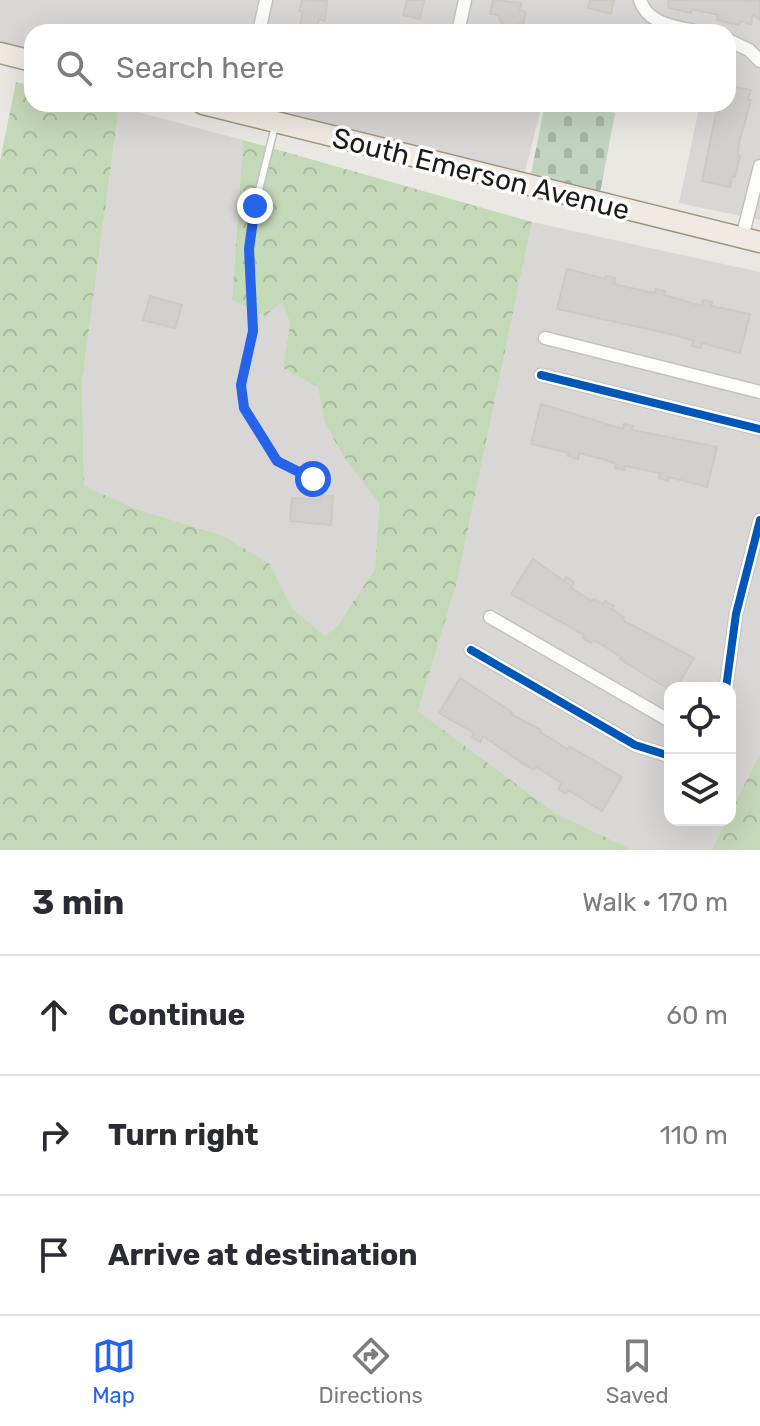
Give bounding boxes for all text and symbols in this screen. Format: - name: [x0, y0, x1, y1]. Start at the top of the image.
- search box: [24, 24, 736, 112]
- icon: search: [52, 46, 96, 90]
- text: Search here: [116, 50, 284, 86]
- street label: South Emerson Avenue: [329, 121, 633, 227]
- route end: [237, 188, 273, 224]
- route start: [295, 461, 331, 497]
- map controls: [664, 682, 736, 826]
- button: locate: [664, 682, 736, 754]
- button: layers: [664, 754, 736, 826]
- text: 3 min: [32, 882, 124, 923]
- text: Walk · 170 m: [582, 887, 728, 918]
- icon: ahead: [32, 993, 76, 1037]
- text: Continue: [108, 997, 245, 1033]
- text: 60 m: [666, 1000, 728, 1031]
- icon: right: [32, 1113, 76, 1157]
- text: Turn right: [108, 1117, 259, 1153]
- text: 110 m: [660, 1120, 728, 1151]
- icon: arrive: [32, 1233, 76, 1277]
- text: Arrive at destination: [108, 1237, 418, 1273]
- tab: Map: [92, 1334, 136, 1409]
- tab: Directions: [319, 1334, 423, 1409]
- tab: Saved: [606, 1334, 669, 1409]

